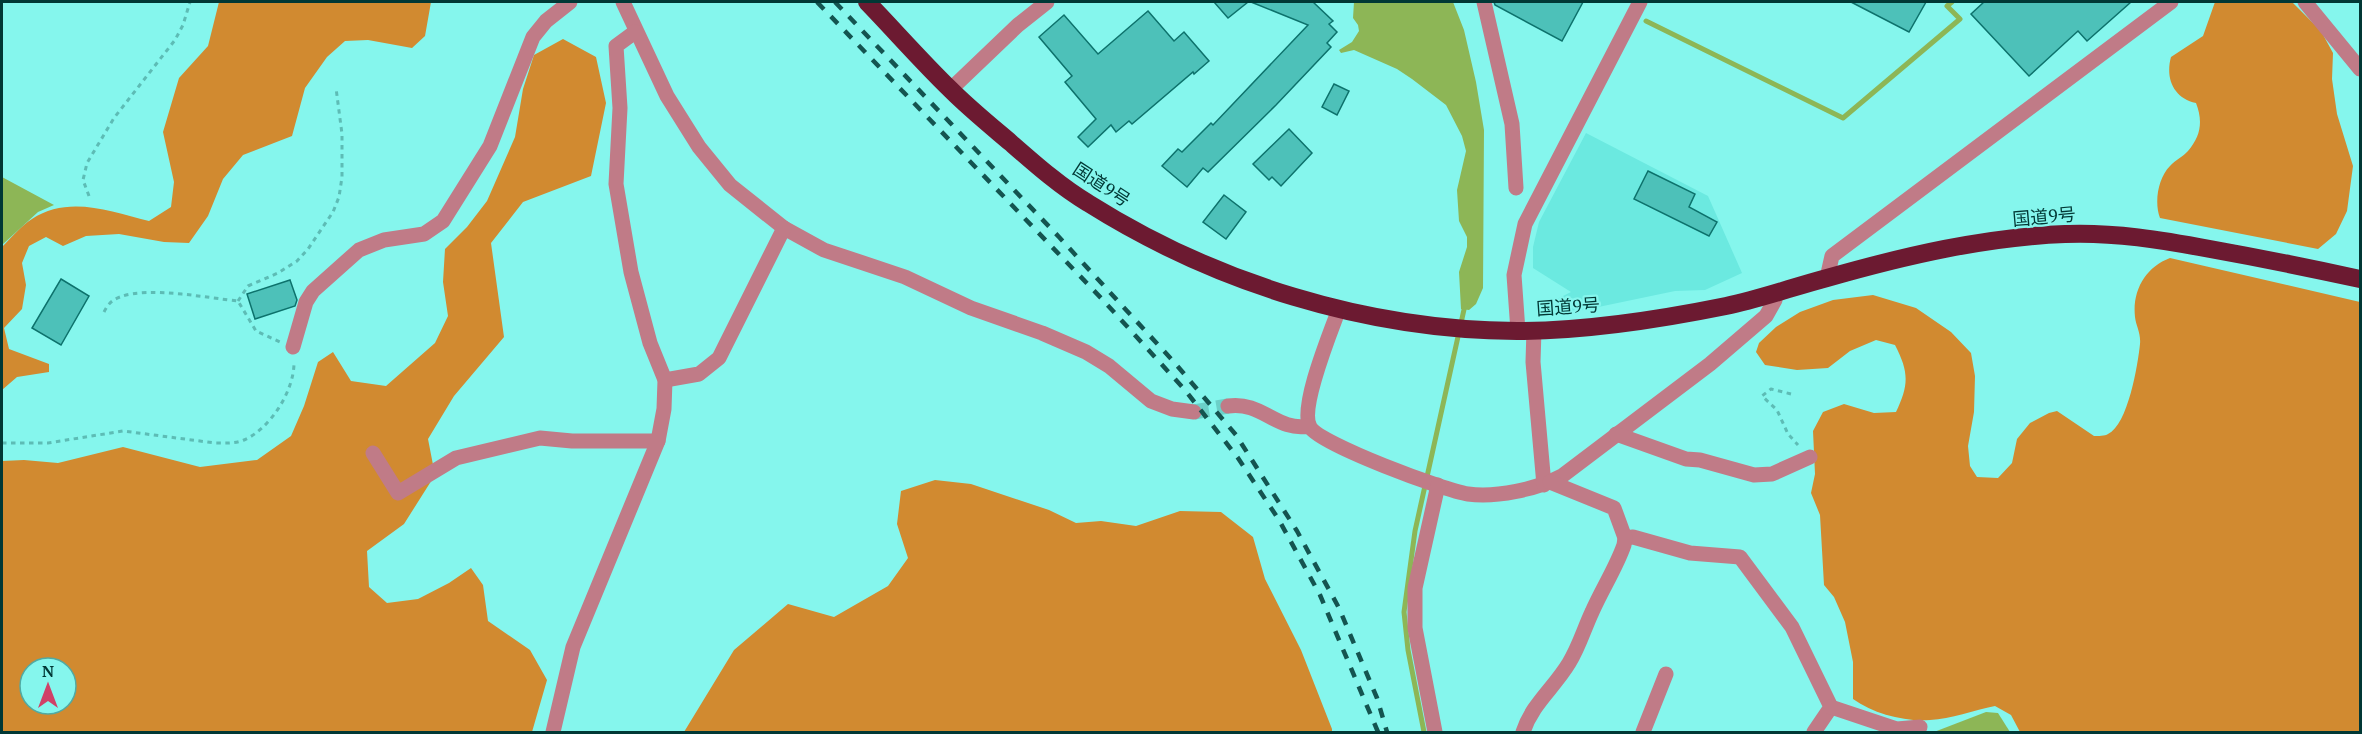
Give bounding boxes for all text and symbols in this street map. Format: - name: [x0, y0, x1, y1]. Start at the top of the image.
- street label: 国道9号: [1069, 157, 1135, 211]
- street label: 国道9号: [2011, 201, 2077, 231]
- street label: 国道9号: [1535, 292, 1601, 320]
- north arrow: [18, 656, 78, 716]
- text: N: [42, 660, 54, 682]

